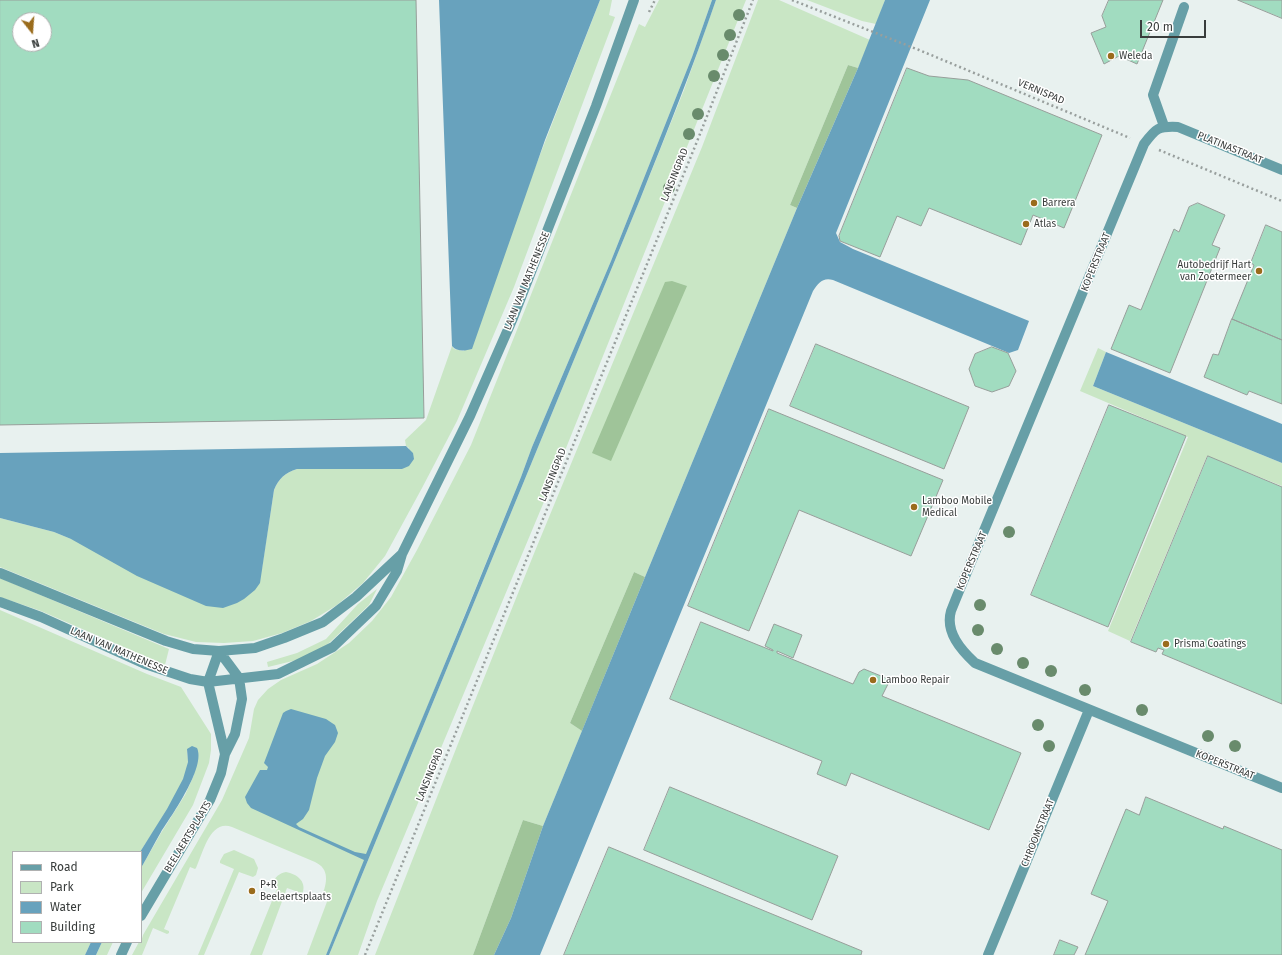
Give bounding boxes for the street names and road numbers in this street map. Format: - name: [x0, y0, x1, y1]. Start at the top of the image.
- street label: VERNISPAD: [1016, 77, 1066, 107]
- street label: PLATINASTRAAT: [1196, 129, 1264, 167]
- street label: LANSINGPAD: [659, 147, 691, 203]
- street label: LAAN VAN MATHENESSE: [502, 230, 552, 332]
- street label: KOPERSTRAAT: [1079, 231, 1113, 293]
- street label: LANSINGPAD: [537, 447, 569, 503]
- street label: KOPERSTRAAT: [954, 530, 990, 592]
- street label: LAAN VAN MATHENESSE: [68, 625, 170, 677]
- street label: LANSINGPAD: [414, 747, 446, 803]
- street label: KOPERSTRAAT: [1194, 748, 1256, 782]
- street label: CHROOMSTRAAT: [1019, 797, 1057, 869]
- street label: BEELAERTSPLAATS: [162, 799, 214, 875]

